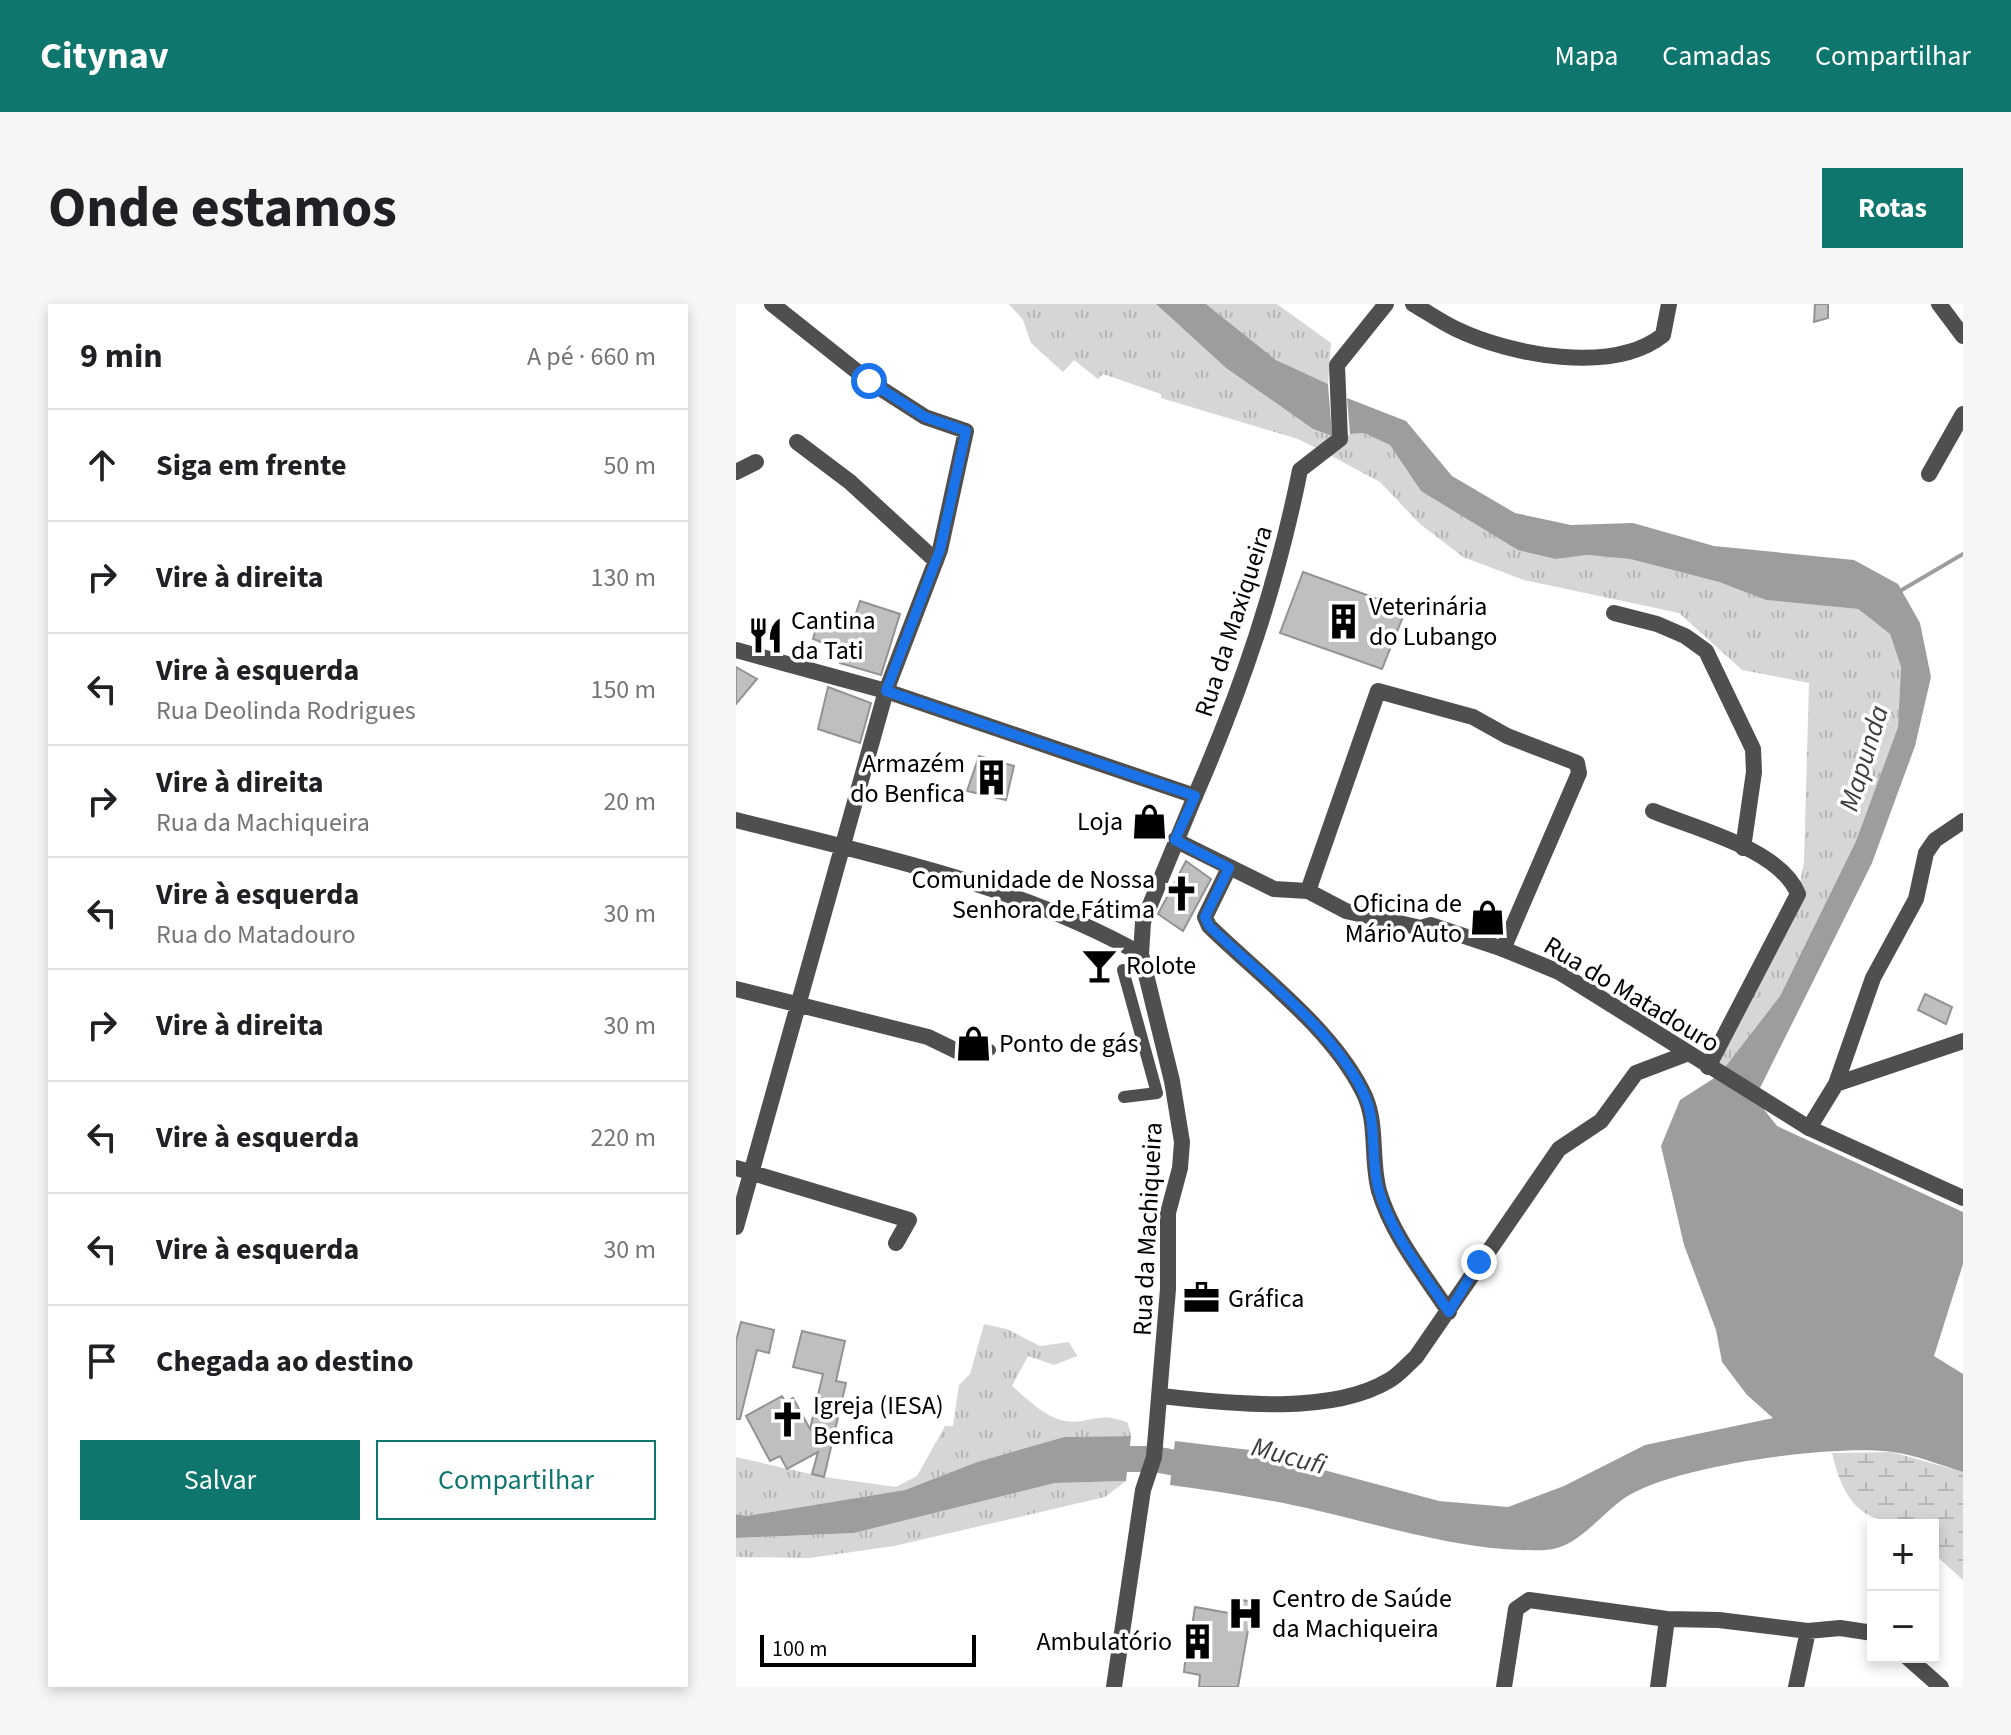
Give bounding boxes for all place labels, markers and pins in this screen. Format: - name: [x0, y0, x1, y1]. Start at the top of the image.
- place label: Veterinária do Lubango: [1369, 588, 1497, 655]
- place label: Cantina da Tati: [791, 602, 876, 669]
- building icon: Veterinária do Lubango: [1324, 602, 1362, 640]
- restaurant icon: Cantina da Tati: [746, 616, 784, 654]
- place label: Armazém do Benfica: [850, 745, 965, 812]
- building icon: Armazém do Benfica: [972, 759, 1010, 797]
- shop icon: Loja: [1130, 802, 1168, 840]
- place label: Loja: [1077, 803, 1123, 840]
- place label: Comunidade de Nossa Senhora de Fátima: [911, 861, 1155, 928]
- church icon: Comunidade de Nossa Senhora de Fátima: [1162, 875, 1200, 913]
- place label: Oficina de Mário Auto: [1345, 885, 1462, 952]
- shop icon: Oficina de Mário Auto: [1469, 899, 1507, 937]
- bar icon: Rolote: [1081, 946, 1119, 984]
- place label: Rolote: [1126, 947, 1196, 984]
- shop icon: Ponto de gás: [954, 1024, 992, 1062]
- place label: Ponto de gás: [999, 1025, 1138, 1062]
- office icon: Gráfica: [1183, 1279, 1221, 1317]
- place label: Gráfica: [1228, 1280, 1304, 1317]
- place label: Igreja (IESA) Benfica: [813, 1387, 944, 1454]
- church icon: Igreja (IESA) Benfica: [768, 1401, 806, 1439]
- place label: Centro de Saúde da Machiqueira: [1272, 1580, 1452, 1647]
- hospital icon: Centro de Saúde da Machiqueira: [1227, 1594, 1265, 1632]
- building icon: Ambulatório: [1179, 1622, 1217, 1660]
- place label: Ambulatório: [1036, 1623, 1172, 1660]

